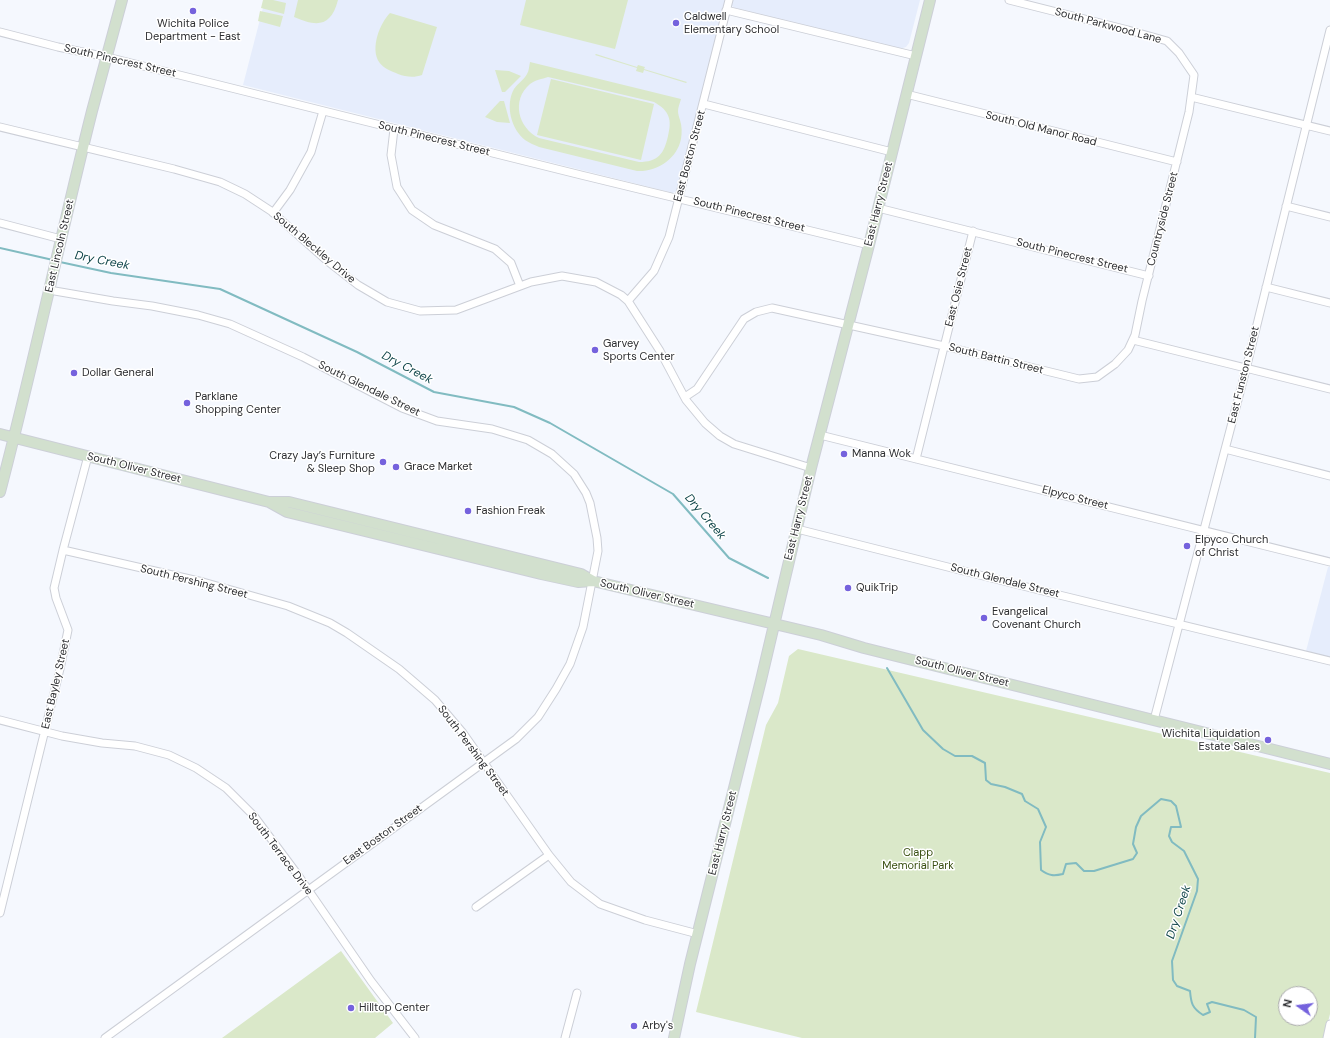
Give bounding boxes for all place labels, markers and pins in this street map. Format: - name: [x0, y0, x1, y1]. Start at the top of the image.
- marker: Wichita Police Department - East: [188, 6, 198, 16]
- place label: Caldwell Elementary School: [684, 10, 779, 36]
- place label: Wichita Police Department - East: [145, 17, 241, 43]
- marker: Caldwell Elementary School: [671, 18, 681, 28]
- place label: Garvey Sports Center: [603, 337, 675, 363]
- marker: Garvey Sports Center: [590, 345, 600, 355]
- place label: Dollar General: [82, 366, 154, 380]
- marker: Dollar General: [69, 368, 79, 378]
- place label: Parklane Shopping Center: [195, 390, 281, 416]
- marker: Parklane Shopping Center: [182, 398, 192, 408]
- place label: Manna Wok: [852, 447, 911, 461]
- place label: Crazy Jay’s Furniture & Sleep Shop: [269, 449, 375, 475]
- marker: Manna Wok: [839, 449, 849, 459]
- marker: Crazy Jay’s Furniture & Sleep Shop: [378, 457, 388, 467]
- place label: Grace Market: [404, 460, 473, 474]
- marker: Grace Market: [391, 462, 401, 472]
- place label: Fashion Freak: [476, 504, 545, 518]
- marker: Fashion Freak: [463, 506, 473, 516]
- place label: Elpyco Church of Christ: [1195, 533, 1268, 559]
- marker: Elpyco Church of Christ: [1182, 541, 1192, 551]
- place label: QuikTrip: [856, 581, 898, 595]
- marker: QuikTrip: [843, 583, 853, 593]
- place label: Evangelical Covenant Church: [992, 605, 1081, 631]
- marker: Evangelical Covenant Church: [979, 613, 989, 623]
- place label: Wichita Liquidation Estate Sales: [1161, 727, 1260, 753]
- marker: Wichita Liquidation Estate Sales: [1263, 735, 1273, 745]
- place label: Hilltop Center: [359, 1001, 429, 1015]
- marker: Hilltop Center: [346, 1003, 356, 1013]
- place label: Arby's: [642, 1019, 673, 1033]
- marker: Arby's: [629, 1021, 639, 1031]

